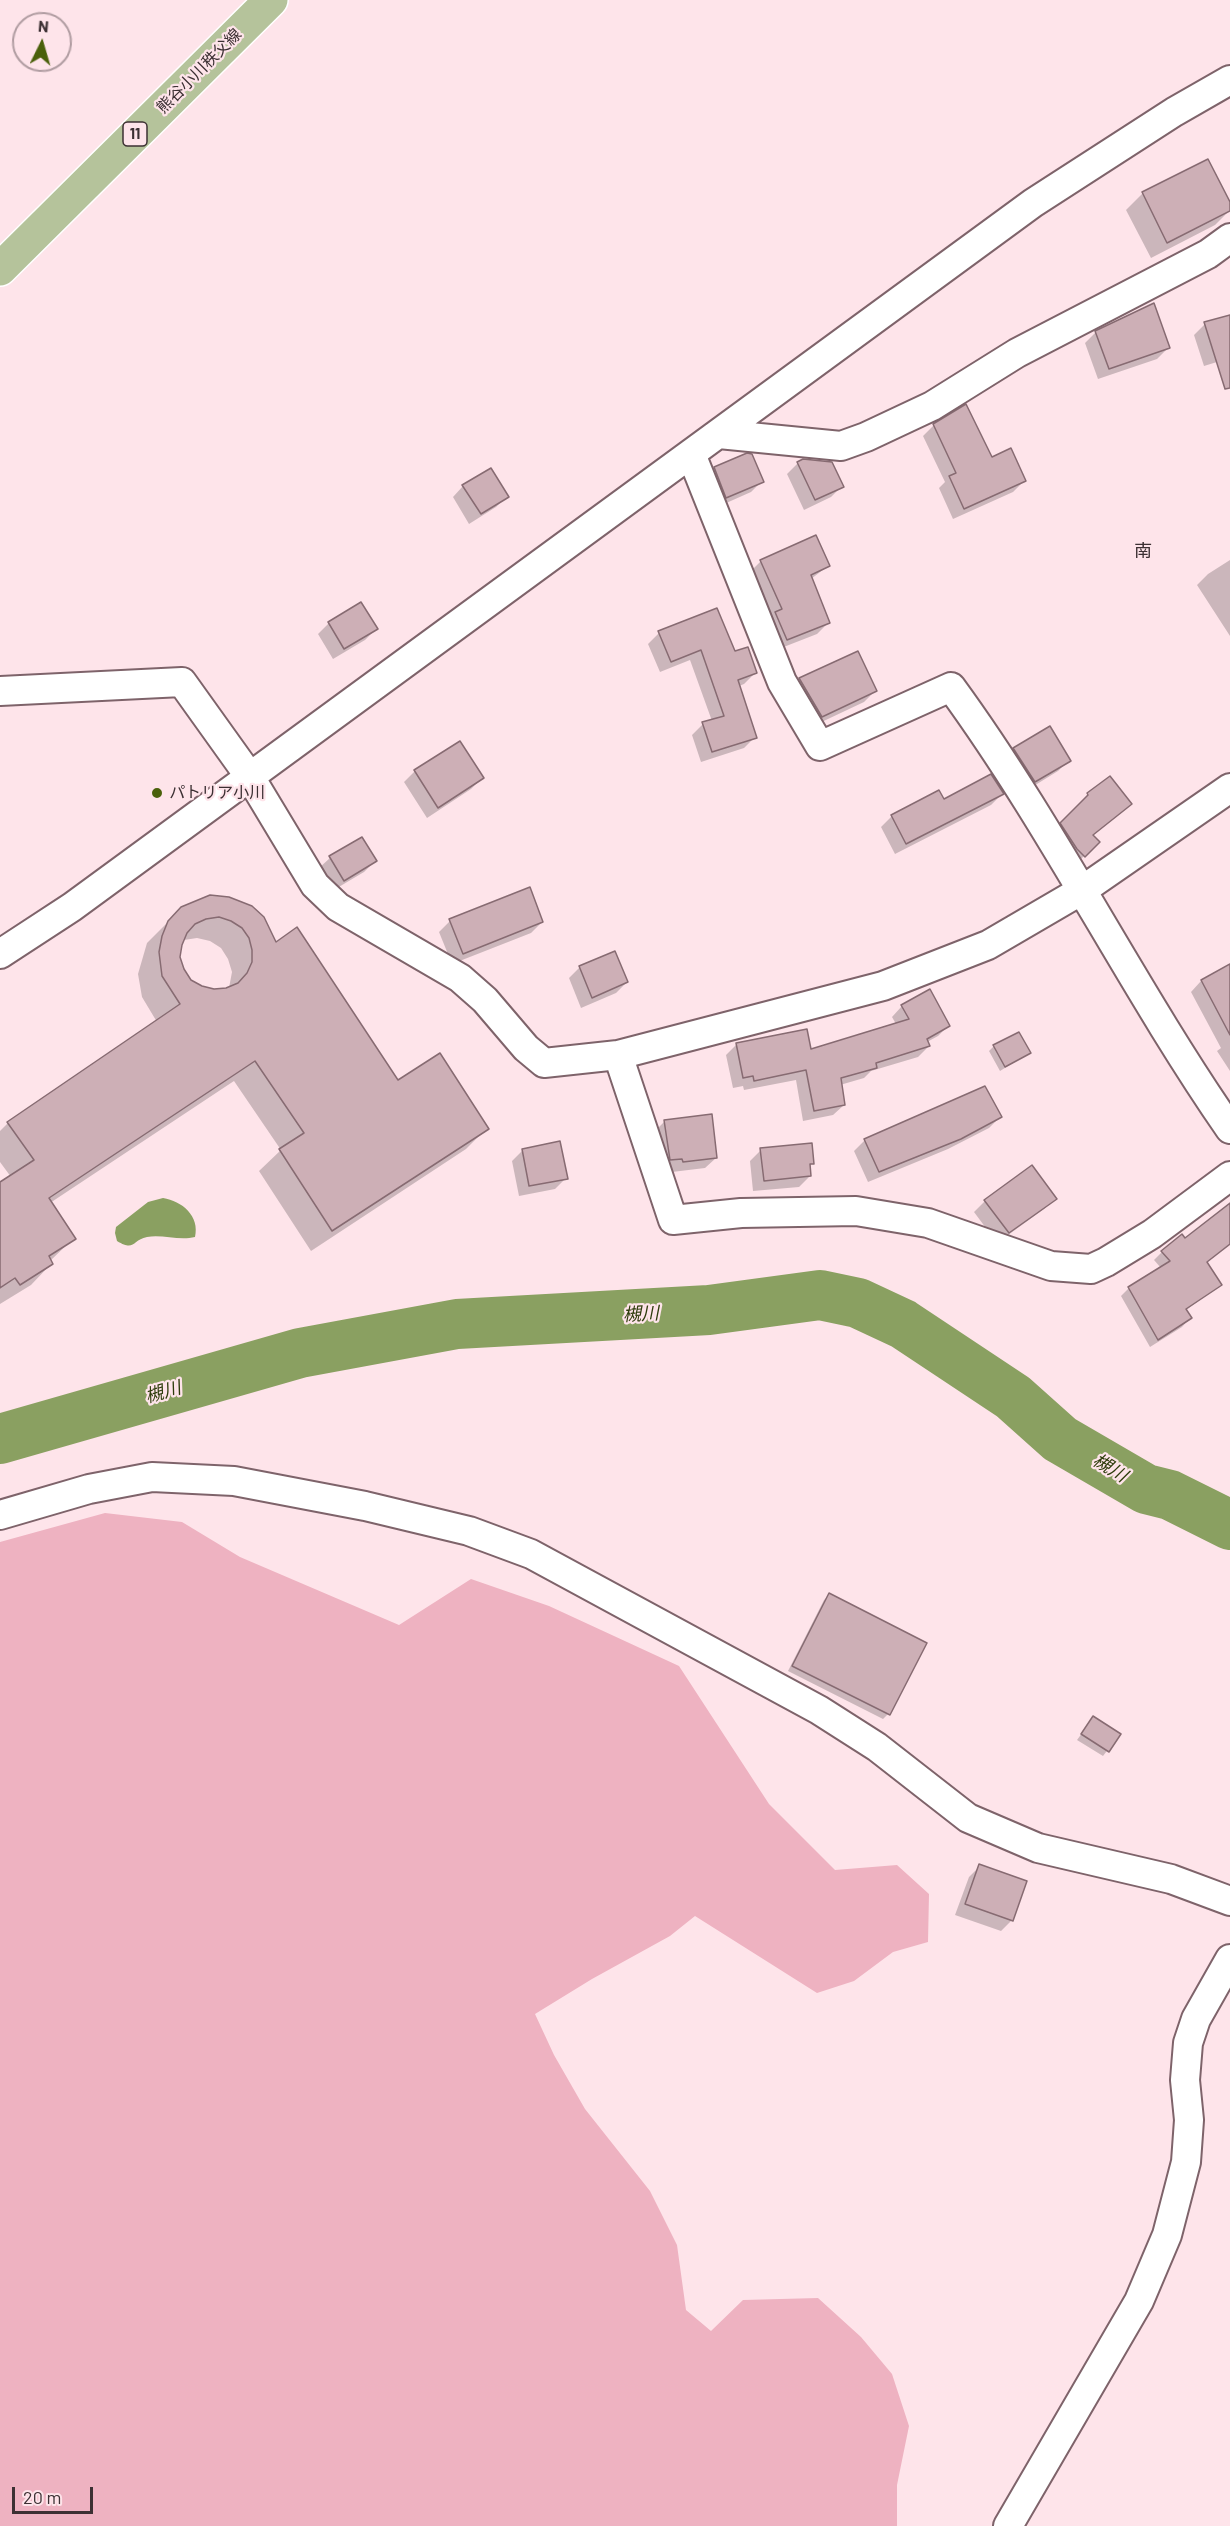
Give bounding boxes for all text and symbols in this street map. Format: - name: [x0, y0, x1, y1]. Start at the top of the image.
- north arrow: [12, 12, 72, 72]
- text: N: [37, 16, 50, 35]
- street label: 熊谷小川秩父線: [153, 25, 245, 117]
- road number: 11: [123, 122, 147, 146]
- district label: 南: [1134, 540, 1152, 562]
- place label: パトリア小川: [169, 783, 265, 803]
- marker: パトリア小川: [150, 786, 164, 800]
- water label: 槻川: [622, 1302, 660, 1326]
- water label: 槻川: [143, 1377, 183, 1407]
- water label: 槻川: [1089, 1449, 1131, 1487]
- scale bar: [15, 2475, 96, 2513]
- text: 20 m: [23, 2486, 61, 2508]

